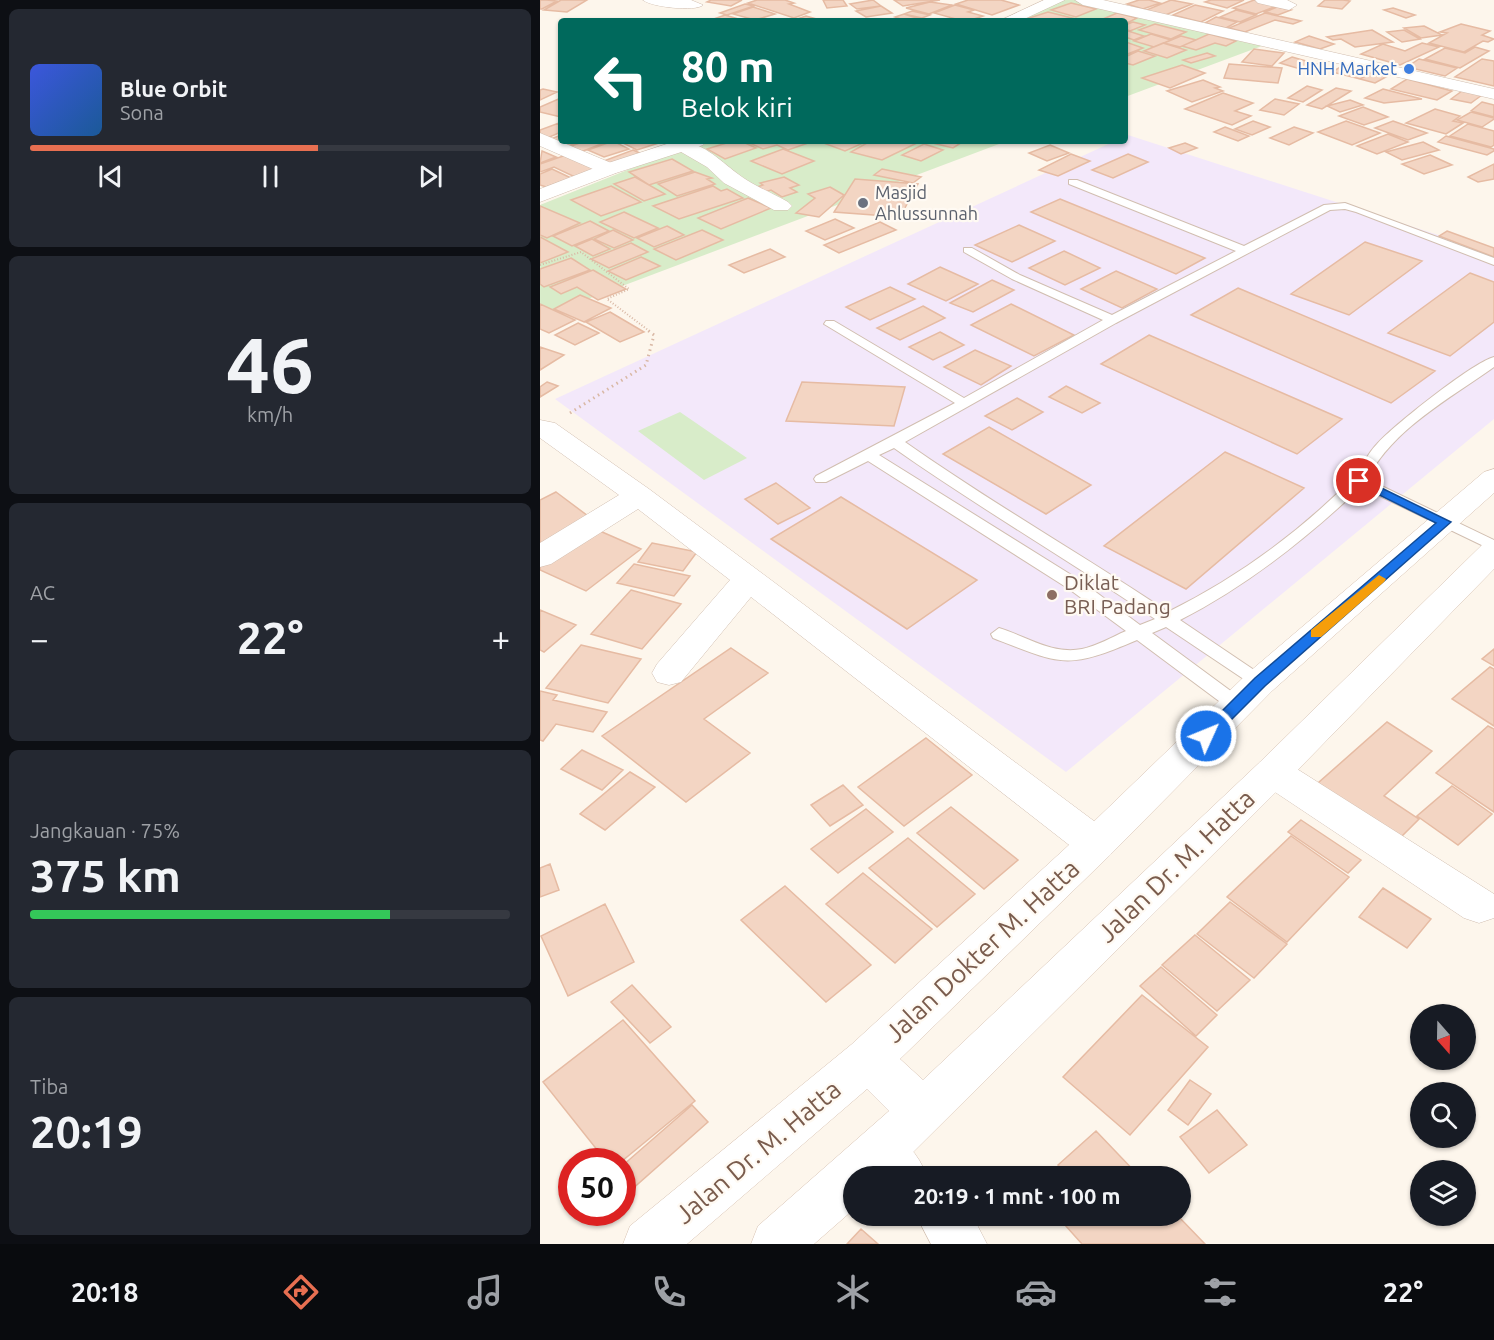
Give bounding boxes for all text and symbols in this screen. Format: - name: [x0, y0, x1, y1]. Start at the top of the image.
- icon: left: [582, 42, 660, 120]
- text: 80 m: [681, 43, 775, 90]
- place label: HNH Market: [1297, 58, 1397, 78]
- marker: HNH Market: [1402, 62, 1416, 76]
- text: Blue Orbit: [120, 76, 227, 101]
- text: Belok kiri: [681, 92, 793, 122]
- text: Sona: [120, 101, 164, 124]
- icon: previous: [94, 160, 127, 193]
- icon: pause: [254, 160, 287, 193]
- icon: next: [414, 160, 447, 193]
- place label: Masjid Ahlussunnah: [875, 182, 978, 223]
- marker: Masjid Ahlussunnah: [856, 196, 870, 210]
- text: 46: [226, 320, 314, 408]
- text: km/h: [247, 403, 293, 426]
- pin: [1333, 455, 1384, 506]
- icon: arrive: [1342, 464, 1375, 497]
- place label: Diklat BRI Padang: [1064, 570, 1171, 618]
- text: AC: [30, 581, 55, 604]
- marker: Diklat BRI Padang: [1045, 588, 1059, 602]
- text: 22°: [237, 612, 303, 663]
- text: −: [30, 620, 49, 657]
- text: +: [491, 620, 510, 657]
- position arrow: [1174, 704, 1238, 768]
- street label: Jalan Dr. M. Hatta: [1091, 783, 1260, 948]
- text: Jangkauan · 75%: [30, 819, 180, 842]
- text: 375 km: [30, 850, 181, 901]
- street label: Jalan Dokter M. Hatta: [879, 853, 1085, 1048]
- north arrow: [1410, 1004, 1476, 1070]
- map controls: [1410, 1004, 1476, 1226]
- street label: Jalan Dr. M. Hatta: [669, 1074, 846, 1229]
- text: Tiba: [30, 1075, 68, 1098]
- button: search: [1410, 1082, 1476, 1148]
- text: 20:19: [30, 1106, 143, 1157]
- speed limit sign: 50: [558, 1148, 636, 1226]
- button: layers: [1410, 1160, 1476, 1226]
- text: 20:19 · 1 mnt · 100 m: [913, 1183, 1121, 1208]
- icon: directions: [280, 1271, 322, 1313]
- icon: music: [464, 1271, 506, 1313]
- icon: phone: [648, 1271, 690, 1313]
- icon: climate: [832, 1271, 874, 1313]
- icon: car: [1015, 1271, 1057, 1313]
- icon: filters: [1199, 1271, 1241, 1313]
- text: 20:18: [71, 1277, 138, 1307]
- text: 22°: [1383, 1277, 1423, 1307]

